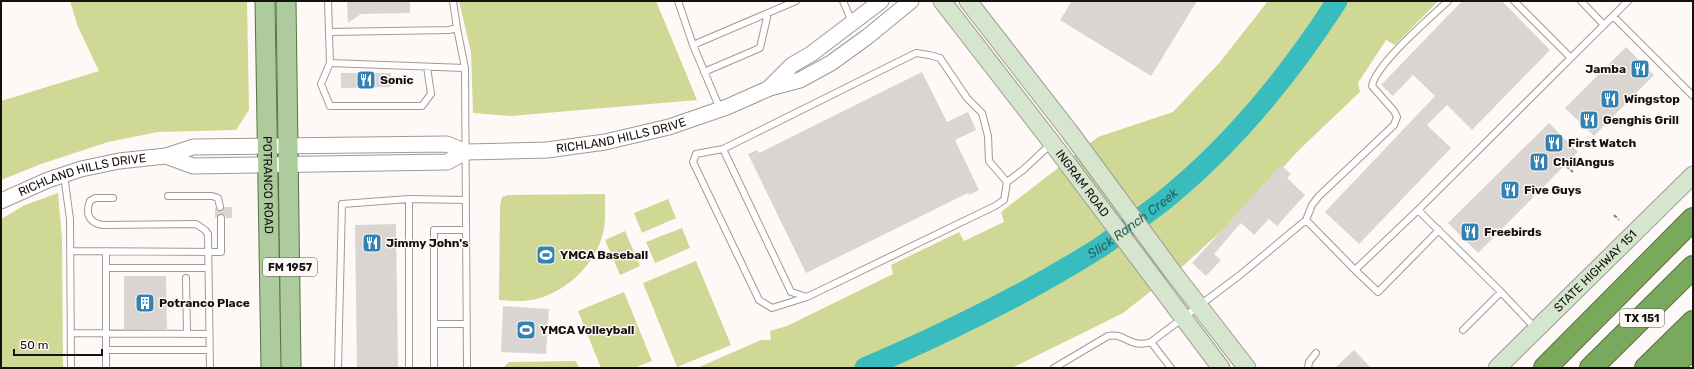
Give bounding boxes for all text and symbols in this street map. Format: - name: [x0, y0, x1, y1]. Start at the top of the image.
- restaurant icon: Jamba: [1629, 58, 1651, 80]
- place label: Jamba: [1585, 62, 1626, 76]
- restaurant icon: Sonic: [355, 69, 377, 91]
- place label: Sonic: [380, 73, 414, 87]
- restaurant icon: Wingstop: [1599, 88, 1621, 110]
- place label: Wingstop: [1624, 92, 1680, 106]
- restaurant icon: Genghis Grill: [1578, 109, 1600, 131]
- place label: Genghis Grill: [1603, 113, 1679, 127]
- street label: RICHLAND HILLS DRIVE: [555, 115, 688, 156]
- restaurant icon: First Watch: [1543, 132, 1565, 154]
- street label: POTRANCO ROAD: [260, 136, 276, 234]
- place label: First Watch: [1568, 136, 1636, 150]
- street label: INGRAM ROAD: [1053, 147, 1112, 220]
- street label: RICHLAND HILLS DRIVE: [16, 151, 147, 199]
- restaurant icon: ChilAngus: [1528, 151, 1550, 173]
- place label: ChilAngus: [1553, 155, 1615, 169]
- restaurant icon: Five Guys: [1499, 179, 1521, 201]
- place label: Five Guys: [1524, 183, 1582, 197]
- water label: Slick Ranch Creek: [1085, 185, 1181, 261]
- restaurant icon: Freebirds: [1459, 221, 1481, 243]
- place label: Freebirds: [1484, 225, 1542, 239]
- street label: STATE HIGHWAY 151: [1551, 227, 1640, 315]
- restaurant icon: Jimmy John's: [361, 232, 383, 254]
- place label: Jimmy John's: [386, 236, 469, 250]
- sports icon: YMCA Baseball: [535, 244, 557, 266]
- place label: YMCA Baseball: [560, 248, 648, 262]
- road number: FM 1957: [263, 258, 317, 276]
- building icon: Potranco Place: [134, 292, 156, 314]
- place label: Potranco Place: [159, 296, 250, 310]
- road number: TX 151: [1620, 309, 1664, 327]
- sports icon: YMCA Volleyball: [515, 319, 537, 341]
- place label: YMCA Volleyball: [540, 323, 634, 337]
- scale bar: [14, 331, 102, 357]
- text: 50 m: [20, 338, 48, 352]

